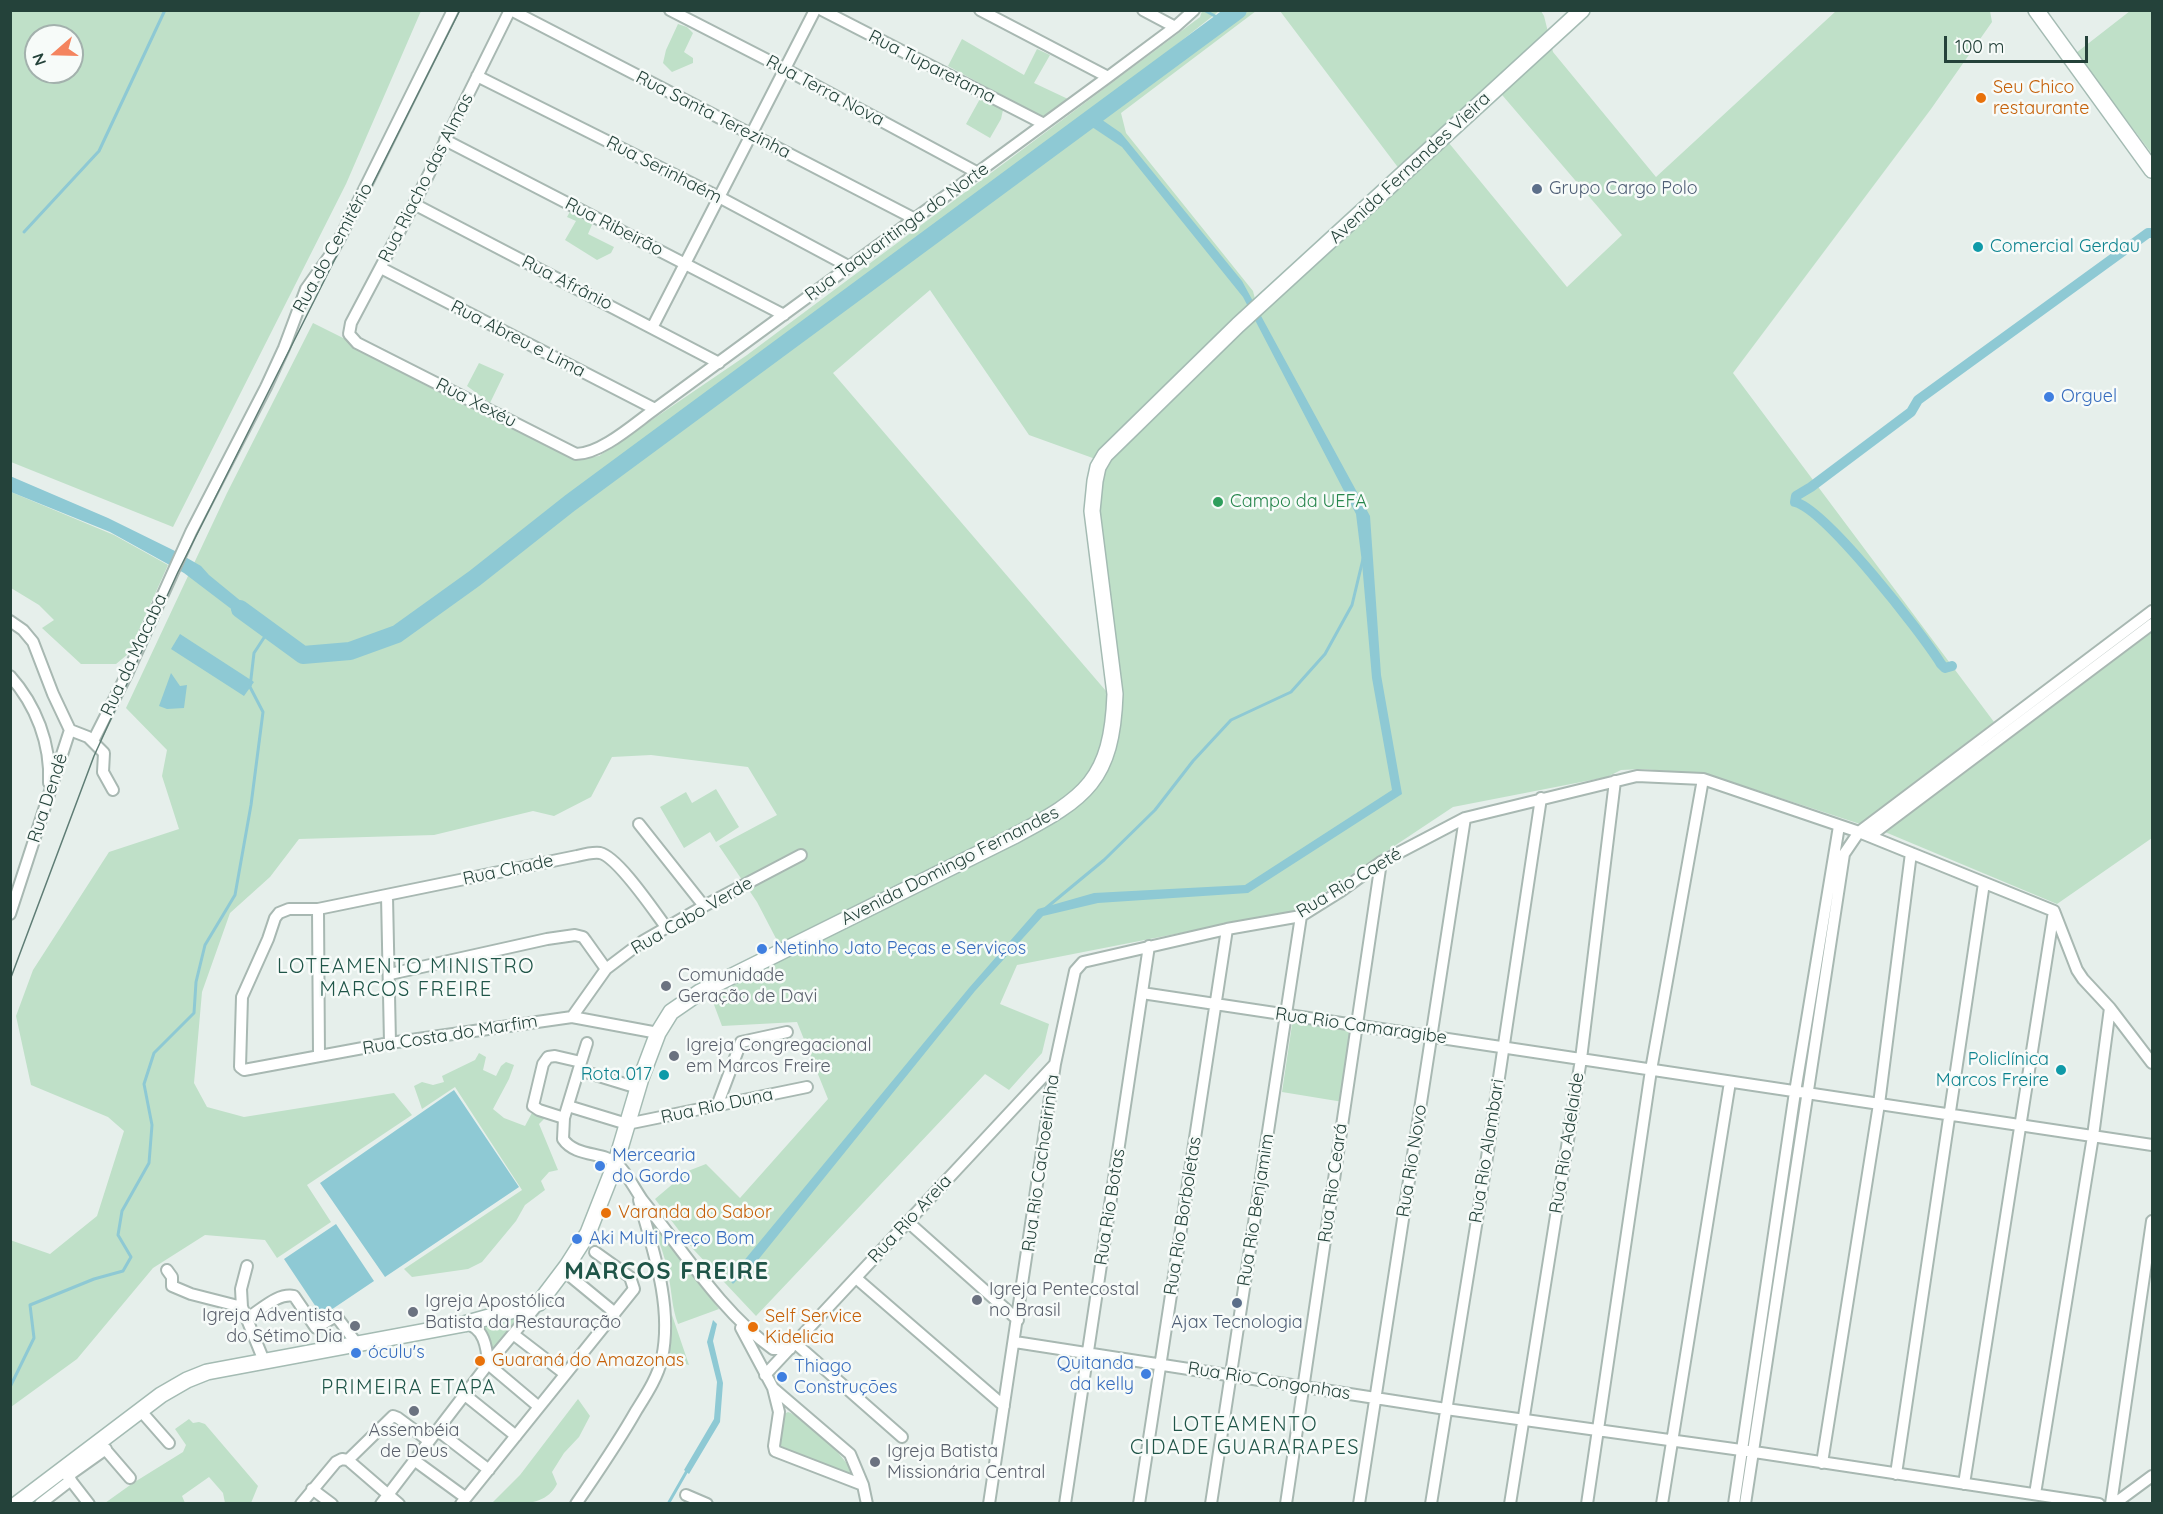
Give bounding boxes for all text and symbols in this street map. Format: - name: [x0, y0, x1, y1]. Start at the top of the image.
- north arrow: [24, 24, 84, 84]
- scale bar: [1947, 24, 2091, 62]
- street label: Rua Tuparetama: [865, 26, 999, 108]
- text: 100 m: [1955, 35, 2004, 58]
- text: N: [28, 51, 50, 68]
- street label: Rua Terra Nova: [762, 51, 888, 131]
- street label: Rua Santa Terezinha: [632, 67, 794, 163]
- place label: Seu Chico restaurante: [1993, 77, 2089, 119]
- street label: Avenida Fernandes Vieira: [1325, 88, 1495, 248]
- street label: Rua Riacho das Almas: [374, 90, 478, 266]
- marker: Seu Chico restaurante: [1974, 91, 1988, 105]
- street label: Rua Serinhaém: [602, 132, 726, 208]
- street label: Rua Taquaritinga do Norte: [801, 158, 993, 306]
- place label: Grupo Cargo Polo: [1549, 178, 1698, 200]
- street label: Rua do Cemitério: [288, 180, 378, 316]
- marker: Grupo Cargo Polo: [1530, 182, 1544, 196]
- street label: Rua Ribeirão: [561, 193, 667, 261]
- place label: Comercial Gerdau: [1990, 236, 2140, 258]
- marker: Comercial Gerdau: [1971, 240, 1985, 254]
- street label: Rua Afrânio: [518, 251, 616, 315]
- street label: Rua Abreu e Lima: [447, 296, 589, 382]
- street label: Rua Xexéu: [432, 374, 520, 432]
- place label: Orguel: [2061, 386, 2117, 408]
- marker: Orguel: [2042, 390, 2056, 404]
- place label: Campo da UEFA: [1230, 491, 1367, 513]
- marker: Campo da UEFA: [1211, 495, 1225, 509]
- street label: Rua da Macaba: [96, 590, 172, 720]
- street label: Rua Dendê: [23, 751, 73, 845]
- street label: Avenida Domingo Fernandes: [838, 802, 1062, 930]
- street label: Rua Rio Caeté: [1293, 843, 1405, 923]
- street label: Rua Chade: [461, 850, 555, 890]
- street label: Rua Cabo Verde: [627, 872, 757, 960]
- place label: Netinho Jato Peças e Serviços: [774, 938, 1026, 960]
- marker: Netinho Jato Peças e Serviços: [755, 942, 769, 956]
- district label: LOTEAMENTO MINISTRO MARCOS FREIRE: [277, 955, 535, 1002]
- place label: Comunidade Geração de Davi: [678, 965, 817, 1008]
- marker: Comunidade Geração de Davi: [659, 979, 673, 993]
- street label: Rua Rio Camaragibe: [1274, 1003, 1448, 1049]
- street label: Rua Costa do Marfim: [361, 1010, 539, 1060]
- place label: Igreja Congregacional em Marcos Freire: [686, 1035, 872, 1078]
- marker: Igreja Congregacional em Marcos Freire: [667, 1049, 681, 1063]
- place label: Policlínica Marcos Freire: [1936, 1049, 2049, 1092]
- marker: Policlínica Marcos Freire: [2054, 1063, 2068, 1077]
- place label: Rota 017: [581, 1064, 652, 1086]
- marker: Rota 017: [657, 1068, 671, 1082]
- street label: Rua Rio Adelaide: [1545, 1071, 1589, 1215]
- street label: Rua Rio Cachoeirinha: [1018, 1073, 1064, 1253]
- street label: Rua Rio Alambari: [1465, 1078, 1509, 1224]
- street label: Rua Rio Duna: [659, 1084, 775, 1128]
- street label: Rua Rio Novo: [1392, 1103, 1432, 1219]
- street label: Rua Rio Ceará: [1314, 1122, 1352, 1244]
- street label: Rua Rio Benjamim: [1233, 1132, 1279, 1288]
- street label: Rua Rio Borboletas: [1160, 1135, 1206, 1297]
- place label: Mercearia do Gordo: [612, 1145, 696, 1188]
- street label: Rua Rio Botas: [1090, 1147, 1130, 1267]
- marker: Mercearia do Gordo: [593, 1159, 607, 1173]
- street label: Rua Rio Areia: [864, 1170, 956, 1268]
- place label: Varanda do Sabor: [618, 1202, 772, 1224]
- marker: Varanda do Sabor: [599, 1206, 613, 1220]
- place label: Aki Multi Preço Bom: [589, 1228, 755, 1250]
- marker: Aki Multi Preço Bom: [570, 1232, 584, 1246]
- district label: MARCOS FREIRE: [564, 1258, 770, 1286]
- place label: Igreja Pentecostal no Brasil: [989, 1279, 1139, 1322]
- place label: Igreja Apostólica Batista da Restauração: [425, 1291, 621, 1334]
- marker: Igreja Pentecostal no Brasil: [970, 1293, 984, 1307]
- marker: Ajax Tecnologia: [1230, 1296, 1244, 1310]
- place label: Igreja Adventista do Sétimo Dia: [202, 1305, 343, 1348]
- marker: Igreja Apostólica Batista da Restauração: [406, 1305, 420, 1319]
- place label: Self Service Kidelicia: [765, 1306, 862, 1348]
- place label: Ajax Tecnologia: [1171, 1312, 1303, 1334]
- marker: Igreja Adventista do Sétimo Dia: [348, 1319, 362, 1333]
- marker: Self Service Kidelicia: [746, 1320, 760, 1334]
- place label: óculu's: [368, 1342, 425, 1364]
- marker: óculu's: [349, 1346, 363, 1360]
- place label: Guaraná do Amazonas: [492, 1350, 684, 1372]
- place label: Quitanda da kelly: [1057, 1353, 1134, 1396]
- marker: Guaraná do Amazonas: [473, 1354, 487, 1368]
- place label: Thiago Construções: [794, 1356, 898, 1398]
- street label: Rua Rio Congonhas: [1186, 1357, 1352, 1405]
- marker: Quitanda da kelly: [1139, 1367, 1153, 1381]
- marker: Thiago Construções: [775, 1370, 789, 1384]
- district label: PRIMEIRA ETAPA: [321, 1376, 497, 1400]
- marker: Assembéia de Deus: [407, 1404, 421, 1418]
- district label: LOTEAMENTO CIDADE GUARARAPES: [1130, 1413, 1360, 1460]
- place label: Assembéia de Deus: [369, 1420, 459, 1462]
- place label: Igreja Batista Missionária Central: [887, 1441, 1045, 1484]
- marker: Igreja Batista Missionária Central: [868, 1455, 882, 1469]

